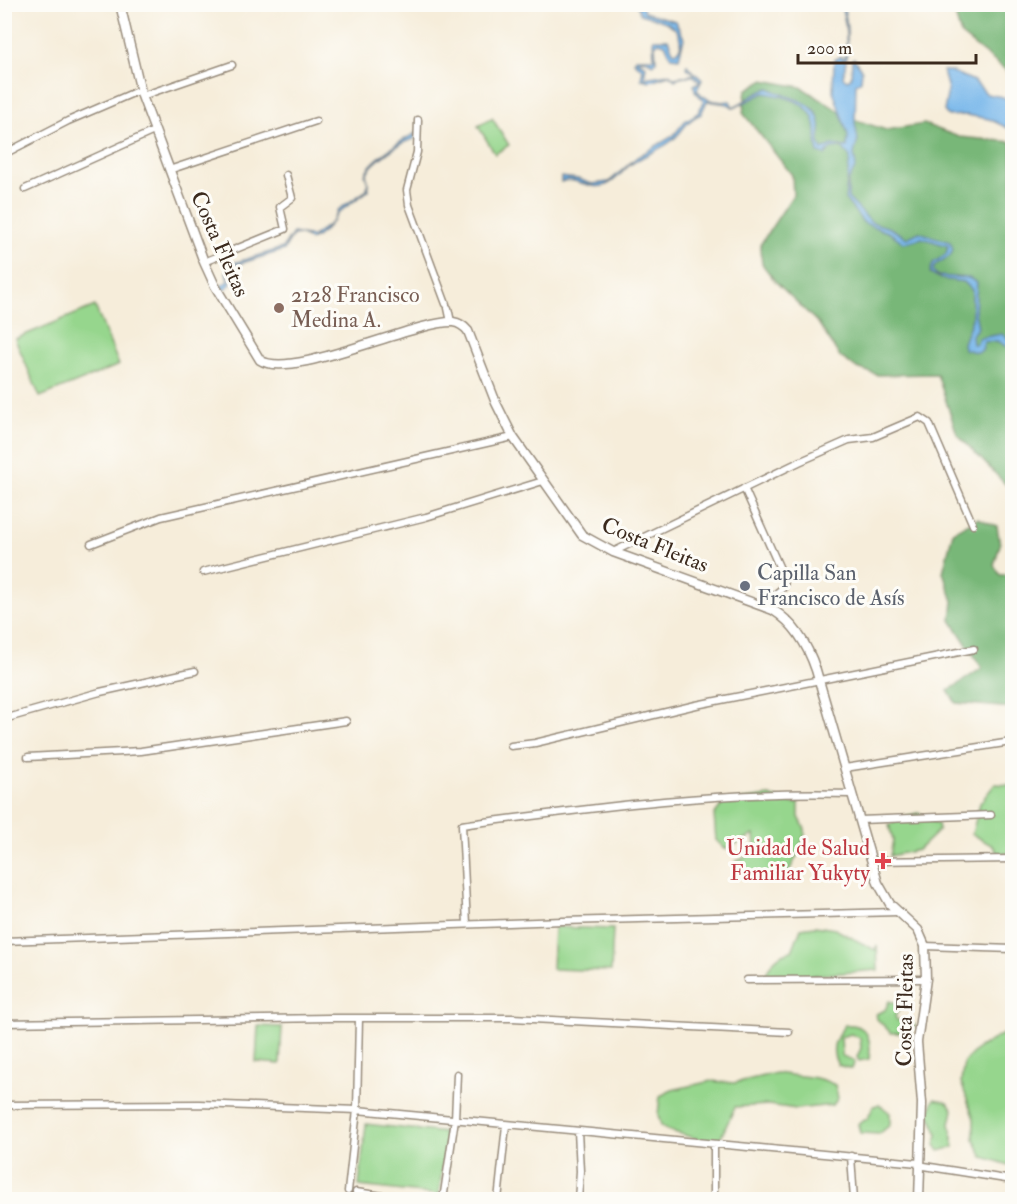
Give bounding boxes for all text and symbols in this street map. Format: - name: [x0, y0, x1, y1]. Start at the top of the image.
- scale bar: [798, 27, 976, 65]
- text: 200 m: [807, 37, 852, 60]
- street label: Costa Fleitas: [184, 187, 256, 301]
- place label: 2128 Francisco Medina A.: [291, 281, 420, 334]
- marker: 2128 Francisco Medina A.: [272, 301, 286, 315]
- street label: Costa Fleitas: [597, 511, 713, 579]
- place label: Capilla San Francisco de Asís: [757, 559, 905, 612]
- marker: Capilla San Francisco de Asís: [738, 579, 752, 593]
- place label: Unidad de Salud Familiar Yukyty: [726, 834, 870, 887]
- marker: Unidad de Salud Familiar Yukyty: [874, 852, 892, 870]
- street label: Costa Fleitas: [890, 953, 920, 1067]

